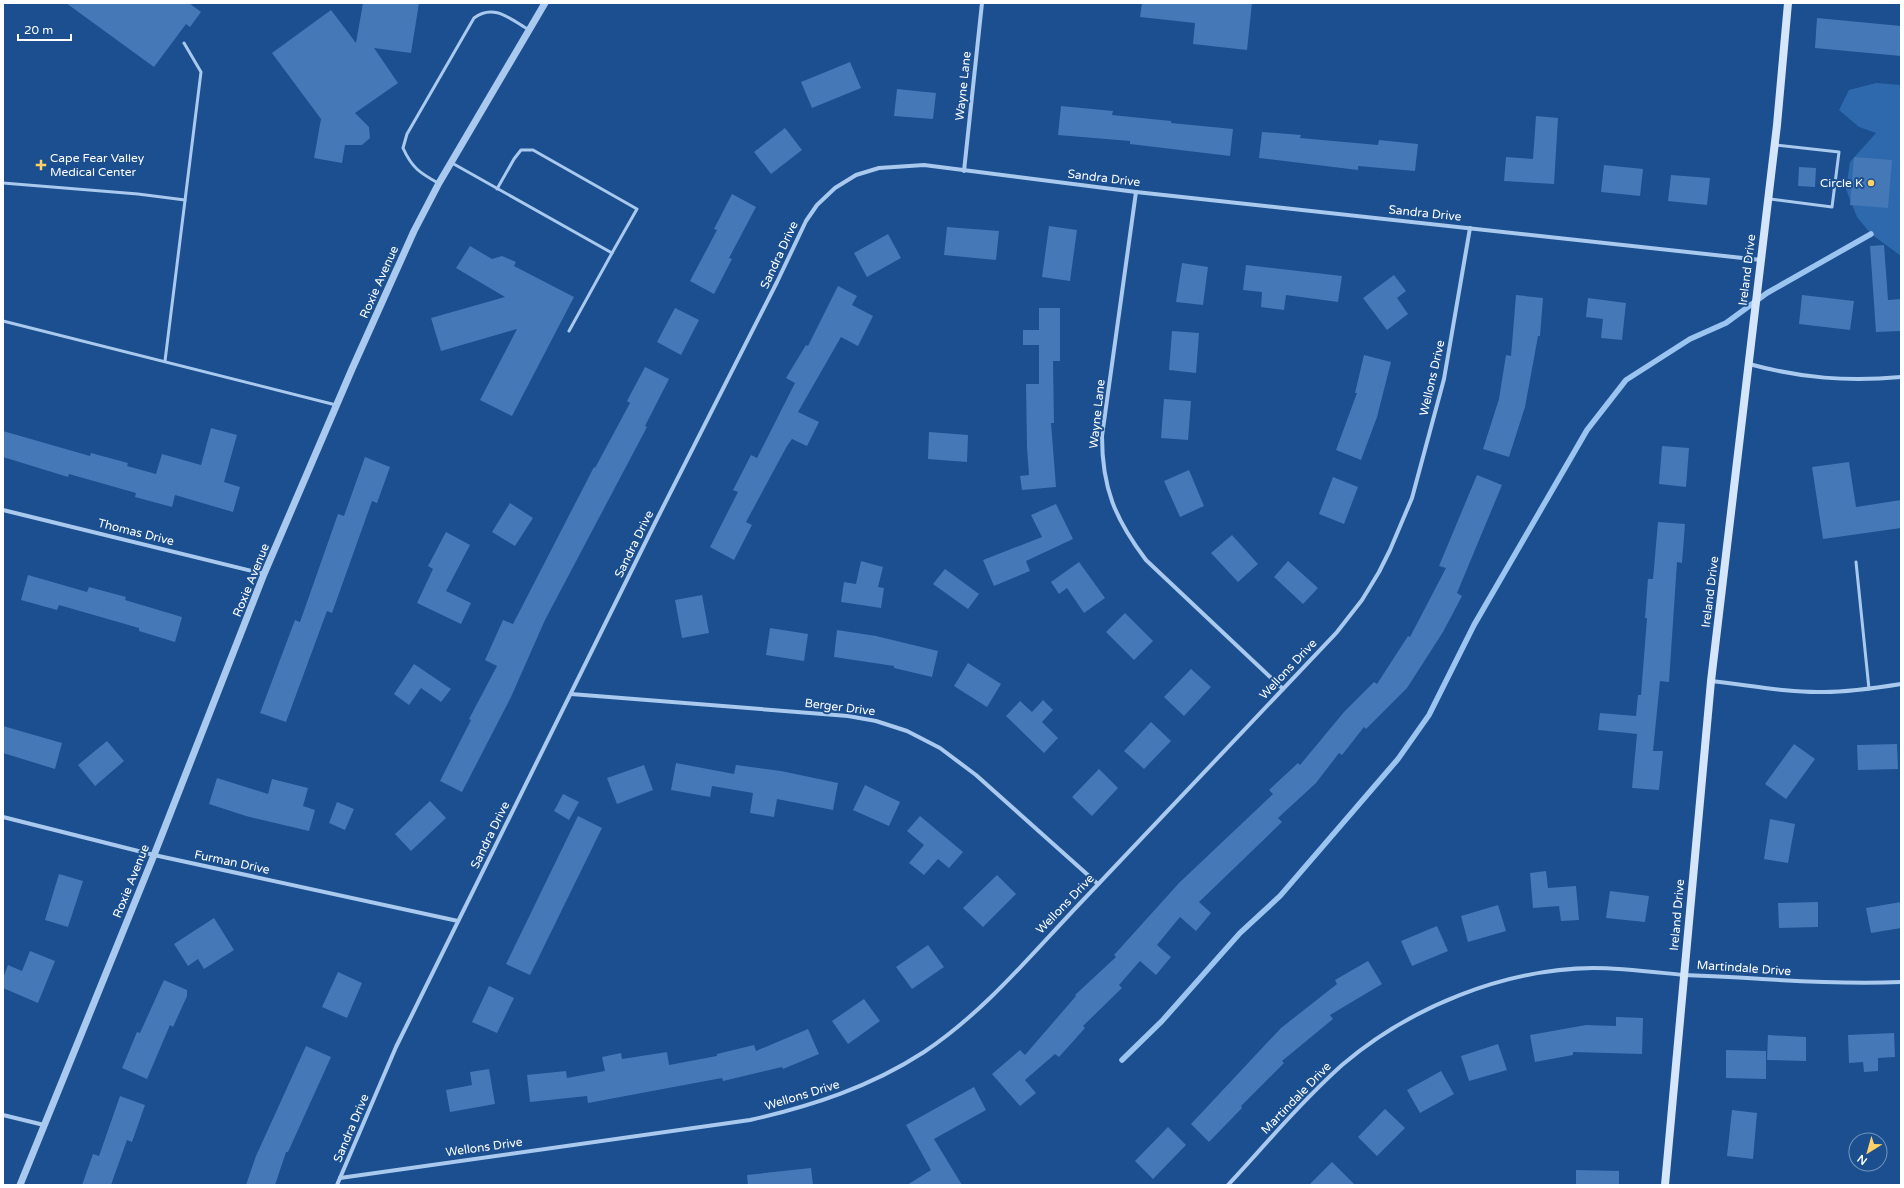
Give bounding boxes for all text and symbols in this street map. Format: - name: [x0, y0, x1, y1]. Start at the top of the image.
- scale bar: [18, 16, 71, 42]
- text: 20 m: [24, 23, 53, 37]
- street label: Wayne Lane: [952, 50, 974, 121]
- place label: Cape Fear Valley Medical Center: [50, 151, 145, 179]
- marker: Cape Fear Valley Medical Center: [35, 159, 47, 171]
- street label: Sandra Drive: [1067, 167, 1141, 189]
- place label: Circle K: [1820, 176, 1863, 190]
- marker: Circle K: [1866, 178, 1876, 188]
- street label: Sandra Drive: [1388, 202, 1462, 224]
- street label: Sandra Drive: [757, 219, 801, 291]
- street label: Ireland Drive: [1736, 233, 1758, 306]
- street label: Roxie Avenue: [357, 243, 401, 320]
- street label: Wellons Drive: [1416, 339, 1448, 417]
- street label: Wayne Lane: [1086, 378, 1108, 449]
- street label: Sandra Drive: [612, 508, 656, 580]
- street label: Thomas Drive: [96, 516, 176, 548]
- street label: Roxie Avenue: [230, 541, 272, 619]
- street label: Ireland Drive: [1699, 555, 1721, 628]
- street label: Wellons Drive: [1256, 636, 1320, 702]
- street label: Berger Drive: [804, 696, 876, 718]
- street label: Sandra Drive: [468, 799, 512, 871]
- street label: Roxie Avenue: [110, 842, 152, 920]
- street label: Furman Drive: [193, 847, 271, 877]
- street label: Wellons Drive: [1033, 871, 1097, 937]
- street label: Ireland Drive: [1667, 878, 1687, 951]
- street label: Martindale Drive: [1696, 958, 1792, 978]
- street label: Martindale Drive: [1258, 1059, 1334, 1137]
- street label: Wellons Drive: [763, 1077, 841, 1113]
- street label: Sandra Drive: [330, 1091, 372, 1164]
- north arrow: [1848, 1132, 1888, 1172]
- street label: Wellons Drive: [445, 1135, 524, 1159]
- text: N: [1855, 1152, 1870, 1167]

